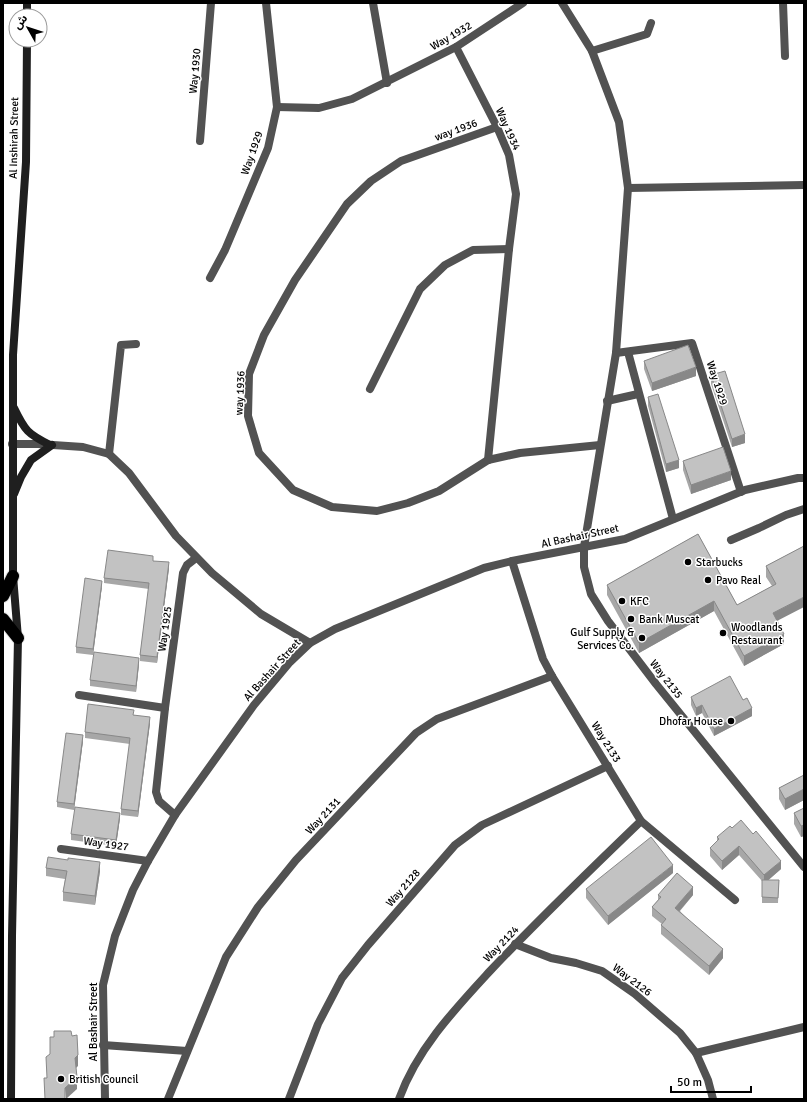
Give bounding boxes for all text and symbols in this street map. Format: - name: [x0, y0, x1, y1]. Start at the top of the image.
- north arrow: [8, 8, 48, 48]
- text: ش: [11, 12, 30, 32]
- street label: Way 1932: [428, 19, 474, 53]
- street label: Way 1930: [187, 48, 203, 94]
- street label: Al Inshirah Street: [7, 97, 21, 179]
- street label: Way 1934: [493, 105, 523, 153]
- street label: way 1936: [433, 116, 479, 144]
- street label: Way 1929: [238, 129, 266, 177]
- street label: Way 1929: [704, 359, 730, 407]
- street label: way 1936: [232, 370, 248, 416]
- street label: Al Bashair Street: [540, 521, 620, 551]
- place label: Starbucks: [696, 556, 743, 569]
- marker: Starbucks: [683, 557, 693, 567]
- place label: Pavo Real: [716, 574, 761, 587]
- marker: Pavo Real: [703, 575, 713, 585]
- place label: KFC: [630, 595, 649, 608]
- marker: KFC: [617, 596, 627, 606]
- street label: Way 1925: [155, 605, 175, 653]
- place label: Bank Muscat: [639, 613, 700, 626]
- marker: Bank Muscat: [626, 614, 636, 624]
- place label: Woodlands Restaurant: [731, 621, 783, 647]
- place label: Gulf Supply & Services Co.: [570, 626, 634, 652]
- marker: Woodlands Restaurant: [718, 628, 728, 638]
- marker: Gulf Supply & Services Co.: [637, 633, 647, 643]
- street label: Al Bashair Street: [241, 636, 303, 704]
- street label: Way 2135: [647, 657, 685, 701]
- place label: Dhofar House: [659, 715, 723, 728]
- marker: Dhofar House: [726, 716, 736, 726]
- street label: Way 2133: [588, 719, 624, 765]
- street label: Way 2131: [303, 795, 343, 837]
- street label: Way 1927: [82, 834, 130, 854]
- street label: Way 2128: [383, 866, 423, 910]
- street label: Way 2124: [480, 923, 522, 965]
- street label: Way 2126: [610, 961, 654, 999]
- street label: Al Bashair Street: [87, 982, 100, 1062]
- scale bar: [671, 1068, 751, 1094]
- place label: British Council: [69, 1073, 139, 1086]
- marker: British Council: [56, 1074, 66, 1084]
- text: 50 m: [677, 1075, 702, 1090]

